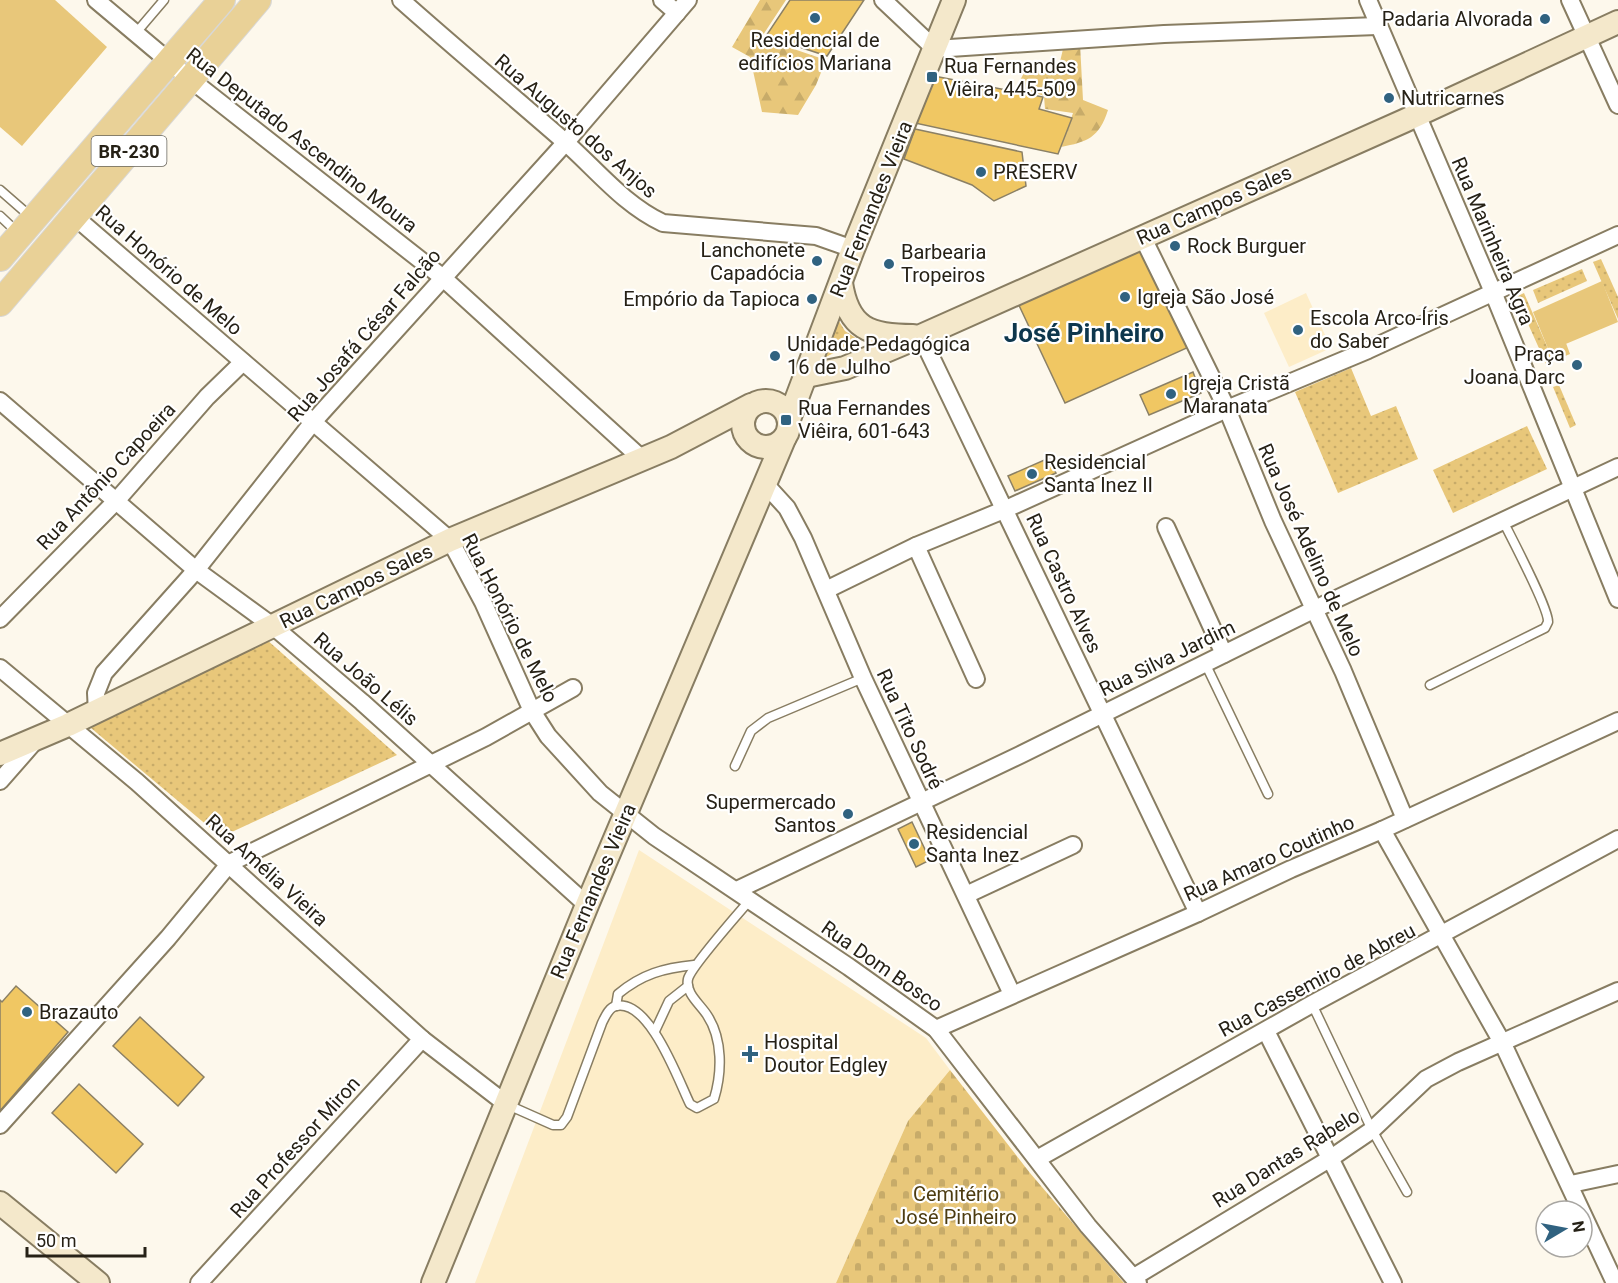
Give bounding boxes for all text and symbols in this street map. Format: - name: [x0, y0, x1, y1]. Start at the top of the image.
- place label: Padaria Alvorada: [1382, 7, 1533, 31]
- marker: Residencial de edifícios Mariana: [808, 11, 822, 25]
- marker: Padaria Alvorada: [1538, 12, 1552, 26]
- place label: Residencial de edifícios Mariana: [738, 28, 892, 75]
- street label: Rua Deputado Ascendino Moura: [182, 42, 422, 238]
- street label: Rua Augusto dos Anjos: [490, 49, 662, 203]
- place label: Rua Fernandes Viêira, 445-509: [944, 54, 1077, 101]
- marker: Rua Fernandes Viêira, 445-509: [925, 70, 939, 84]
- place label: Nutricarnes: [1401, 86, 1505, 110]
- marker: Nutricarnes: [1382, 91, 1396, 105]
- street label: Rua Fernandes Vieira: [825, 117, 917, 301]
- road number: BR-230: [92, 136, 166, 166]
- street label: Rua Marinheira Agra: [1447, 153, 1539, 329]
- place label: PRESERV: [993, 160, 1078, 184]
- street label: Rua Campos Sales: [1133, 160, 1295, 250]
- marker: PRESERV: [974, 165, 988, 179]
- street label: Rua Honório de Melo: [91, 200, 247, 340]
- place label: Rock Burguer: [1187, 234, 1306, 258]
- place label: Lanchonete Capadócia: [701, 238, 805, 285]
- marker: Rock Burguer: [1168, 239, 1182, 253]
- place label: Barbearia Tropeiros: [901, 240, 986, 287]
- street label: Rua Josafá César Falcão: [282, 244, 446, 426]
- marker: Lanchonete Capadócia: [810, 254, 824, 268]
- marker: Barbearia Tropeiros: [882, 257, 896, 271]
- place label: Igreja São José: [1137, 285, 1274, 309]
- place label: Empório da Tapioca: [623, 287, 800, 311]
- marker: Igreja São José: [1118, 290, 1132, 304]
- marker: Empório da Tapioca: [805, 292, 819, 306]
- place label: Escola Arco-Íris do Saber: [1310, 306, 1449, 353]
- district label: José Pinheiro: [1004, 318, 1164, 348]
- marker: Escola Arco-Íris do Saber: [1291, 323, 1305, 337]
- place label: Unidade Pedagógica 16 de Julho: [787, 332, 970, 379]
- place label: Praça Joana Darc: [1464, 342, 1565, 389]
- marker: Unidade Pedagógica 16 de Julho: [768, 349, 782, 363]
- marker: Praça Joana Darc: [1570, 358, 1584, 372]
- place label: Igreja Cristã Maranata: [1183, 371, 1290, 418]
- marker: Igreja Cristã Maranata: [1164, 387, 1178, 401]
- place label: Rua Fernandes Viêira, 601-643: [798, 396, 931, 443]
- street label: Rua Antônio Capoeira: [32, 397, 180, 555]
- marker: Rua Fernandes Viêira, 601-643: [779, 413, 793, 427]
- street label: Rua José Adelino de Melo: [1253, 440, 1369, 660]
- place label: Residencial Santa Inez II: [1044, 450, 1153, 497]
- marker: Residencial Santa Inez II: [1025, 467, 1039, 481]
- street label: Rua Castro Alves: [1021, 509, 1107, 657]
- street label: Rua Honório de Melo: [457, 529, 563, 707]
- street label: Rua Campos Sales: [276, 539, 436, 633]
- street label: Rua Silva Jardim: [1095, 615, 1239, 701]
- street label: Rua João Lélis: [309, 627, 423, 731]
- street label: Rua Tito Sodré: [872, 665, 948, 793]
- place label: Supermercado Santos: [706, 790, 836, 837]
- street label: Rua Fernandes Vieira: [545, 800, 641, 982]
- marker: Supermercado Santos: [841, 807, 855, 821]
- street label: Rua Amélia Vieira: [201, 809, 333, 931]
- street label: Rua Amaro Coutinho: [1180, 810, 1358, 906]
- place label: Residencial Santa Inez: [926, 820, 1028, 867]
- marker: Residencial Santa Inez: [907, 837, 921, 851]
- street label: Rua Dom Bosco: [817, 915, 947, 1017]
- street label: Rua Cassemiro de Abreu: [1215, 918, 1419, 1042]
- place label: Brazauto: [39, 1000, 118, 1024]
- marker: Brazauto: [20, 1005, 34, 1019]
- place label: Hospital Doutor Edgley: [764, 1030, 888, 1077]
- marker: Hospital Doutor Edgley: [741, 1045, 759, 1063]
- street label: Rua Professor Miron: [225, 1071, 365, 1223]
- street label: Rua Dantas Rabelo: [1208, 1103, 1364, 1213]
- park label: Cemitério José Pinheiro: [895, 1182, 1017, 1229]
- north arrow: [1534, 1199, 1594, 1259]
- text: N: [1568, 1219, 1589, 1234]
- scale bar: [27, 1220, 146, 1258]
- text: 50 m: [36, 1230, 76, 1251]

